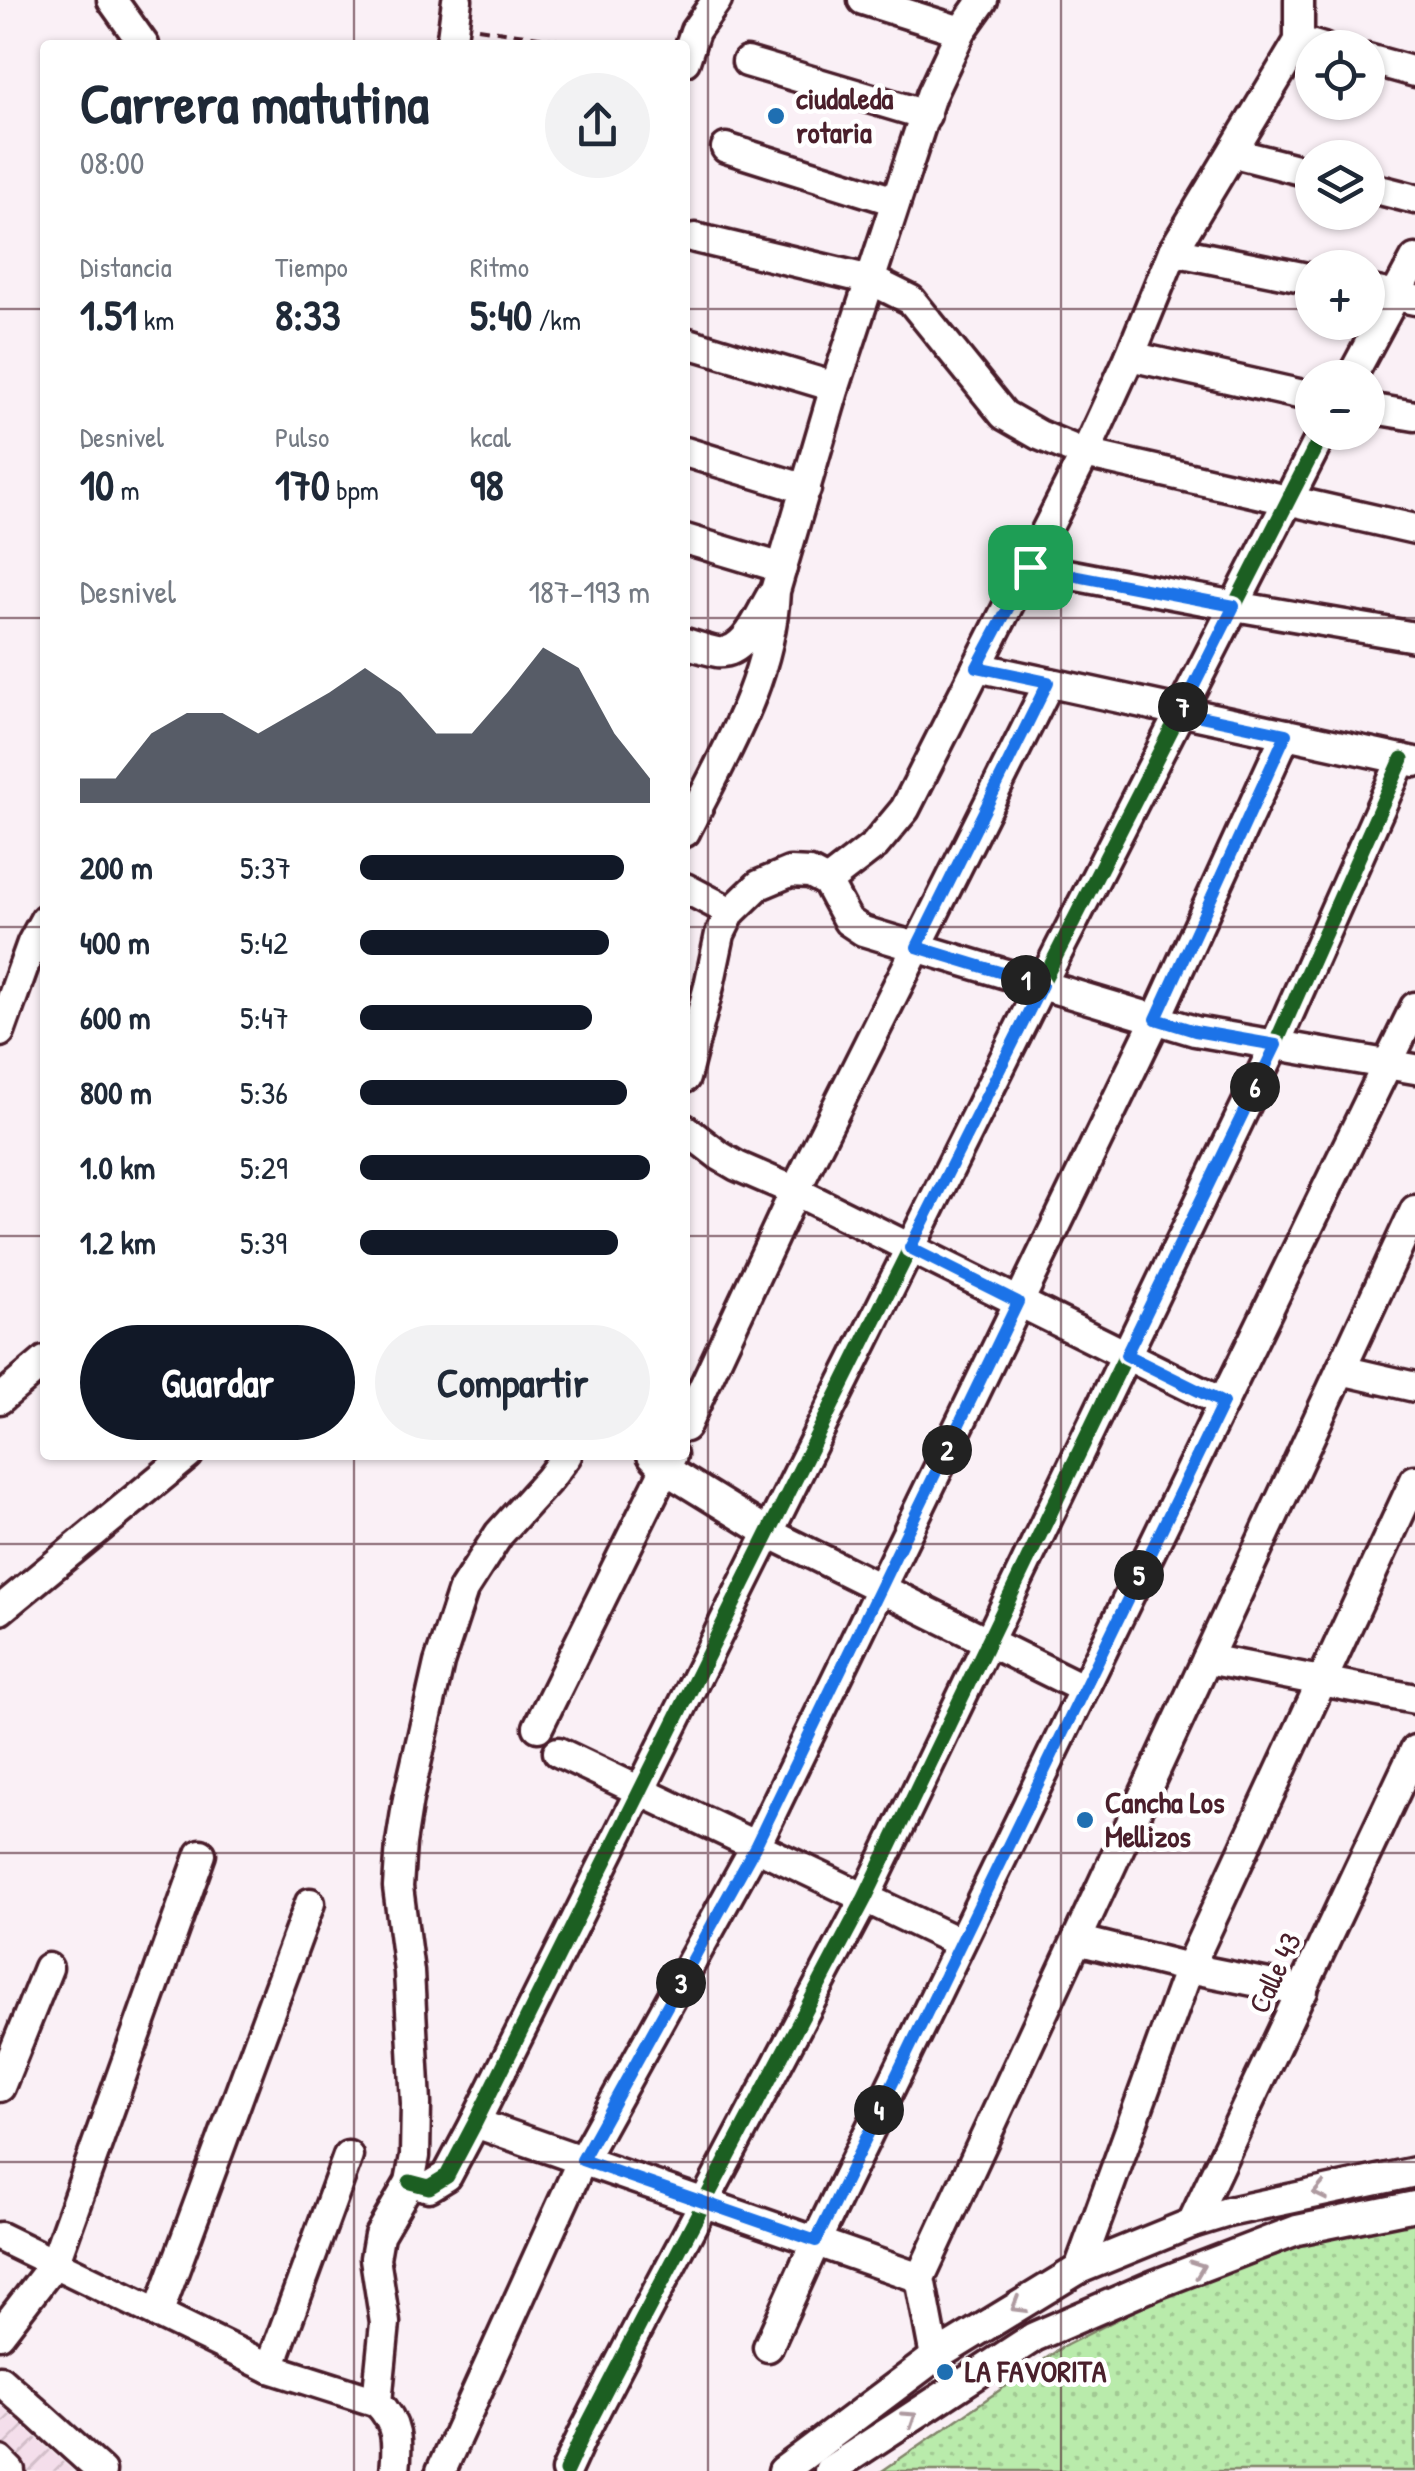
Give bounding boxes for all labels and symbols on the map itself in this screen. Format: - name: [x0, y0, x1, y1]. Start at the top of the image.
- place label: ciudaleda rotaria: [796, 78, 893, 152]
- marker: ciudaleda rotaria: [765, 105, 787, 127]
- pin: [988, 525, 1073, 610]
- pin: 7: [1158, 682, 1208, 732]
- pin: 1: [1001, 955, 1051, 1005]
- pin: 6: [1230, 1062, 1280, 1112]
- pin: 2: [922, 1425, 972, 1475]
- pin: 5: [1114, 1550, 1164, 1600]
- place label: Cancha Los Mellizos: [1105, 1782, 1225, 1856]
- marker: Cancha Los Mellizos: [1074, 1809, 1096, 1831]
- street label: Calle 43: [1238, 1926, 1310, 2019]
- pin: 3: [656, 1958, 706, 2008]
- pin: 4: [854, 2085, 904, 2135]
- one-way arrow: [1312, 2181, 1329, 2202]
- one-way arrow: [1188, 2260, 1205, 2280]
- one-way arrow: [1011, 2294, 1029, 2313]
- place label: LA FAVORITA: [965, 2351, 1107, 2391]
- marker: LA FAVORITA: [934, 2361, 956, 2383]
- one-way arrow: [900, 2411, 918, 2430]

